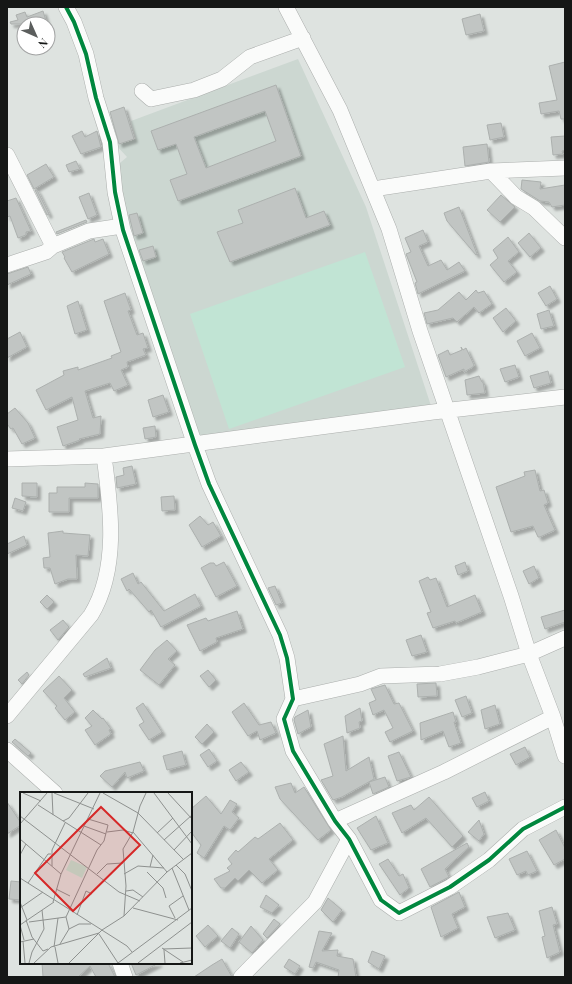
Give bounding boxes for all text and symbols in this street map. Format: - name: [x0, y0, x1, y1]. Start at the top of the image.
- north arrow: [16, 16, 56, 56]
- text: N: [35, 35, 52, 52]
- inset map: [20, 792, 192, 964]

